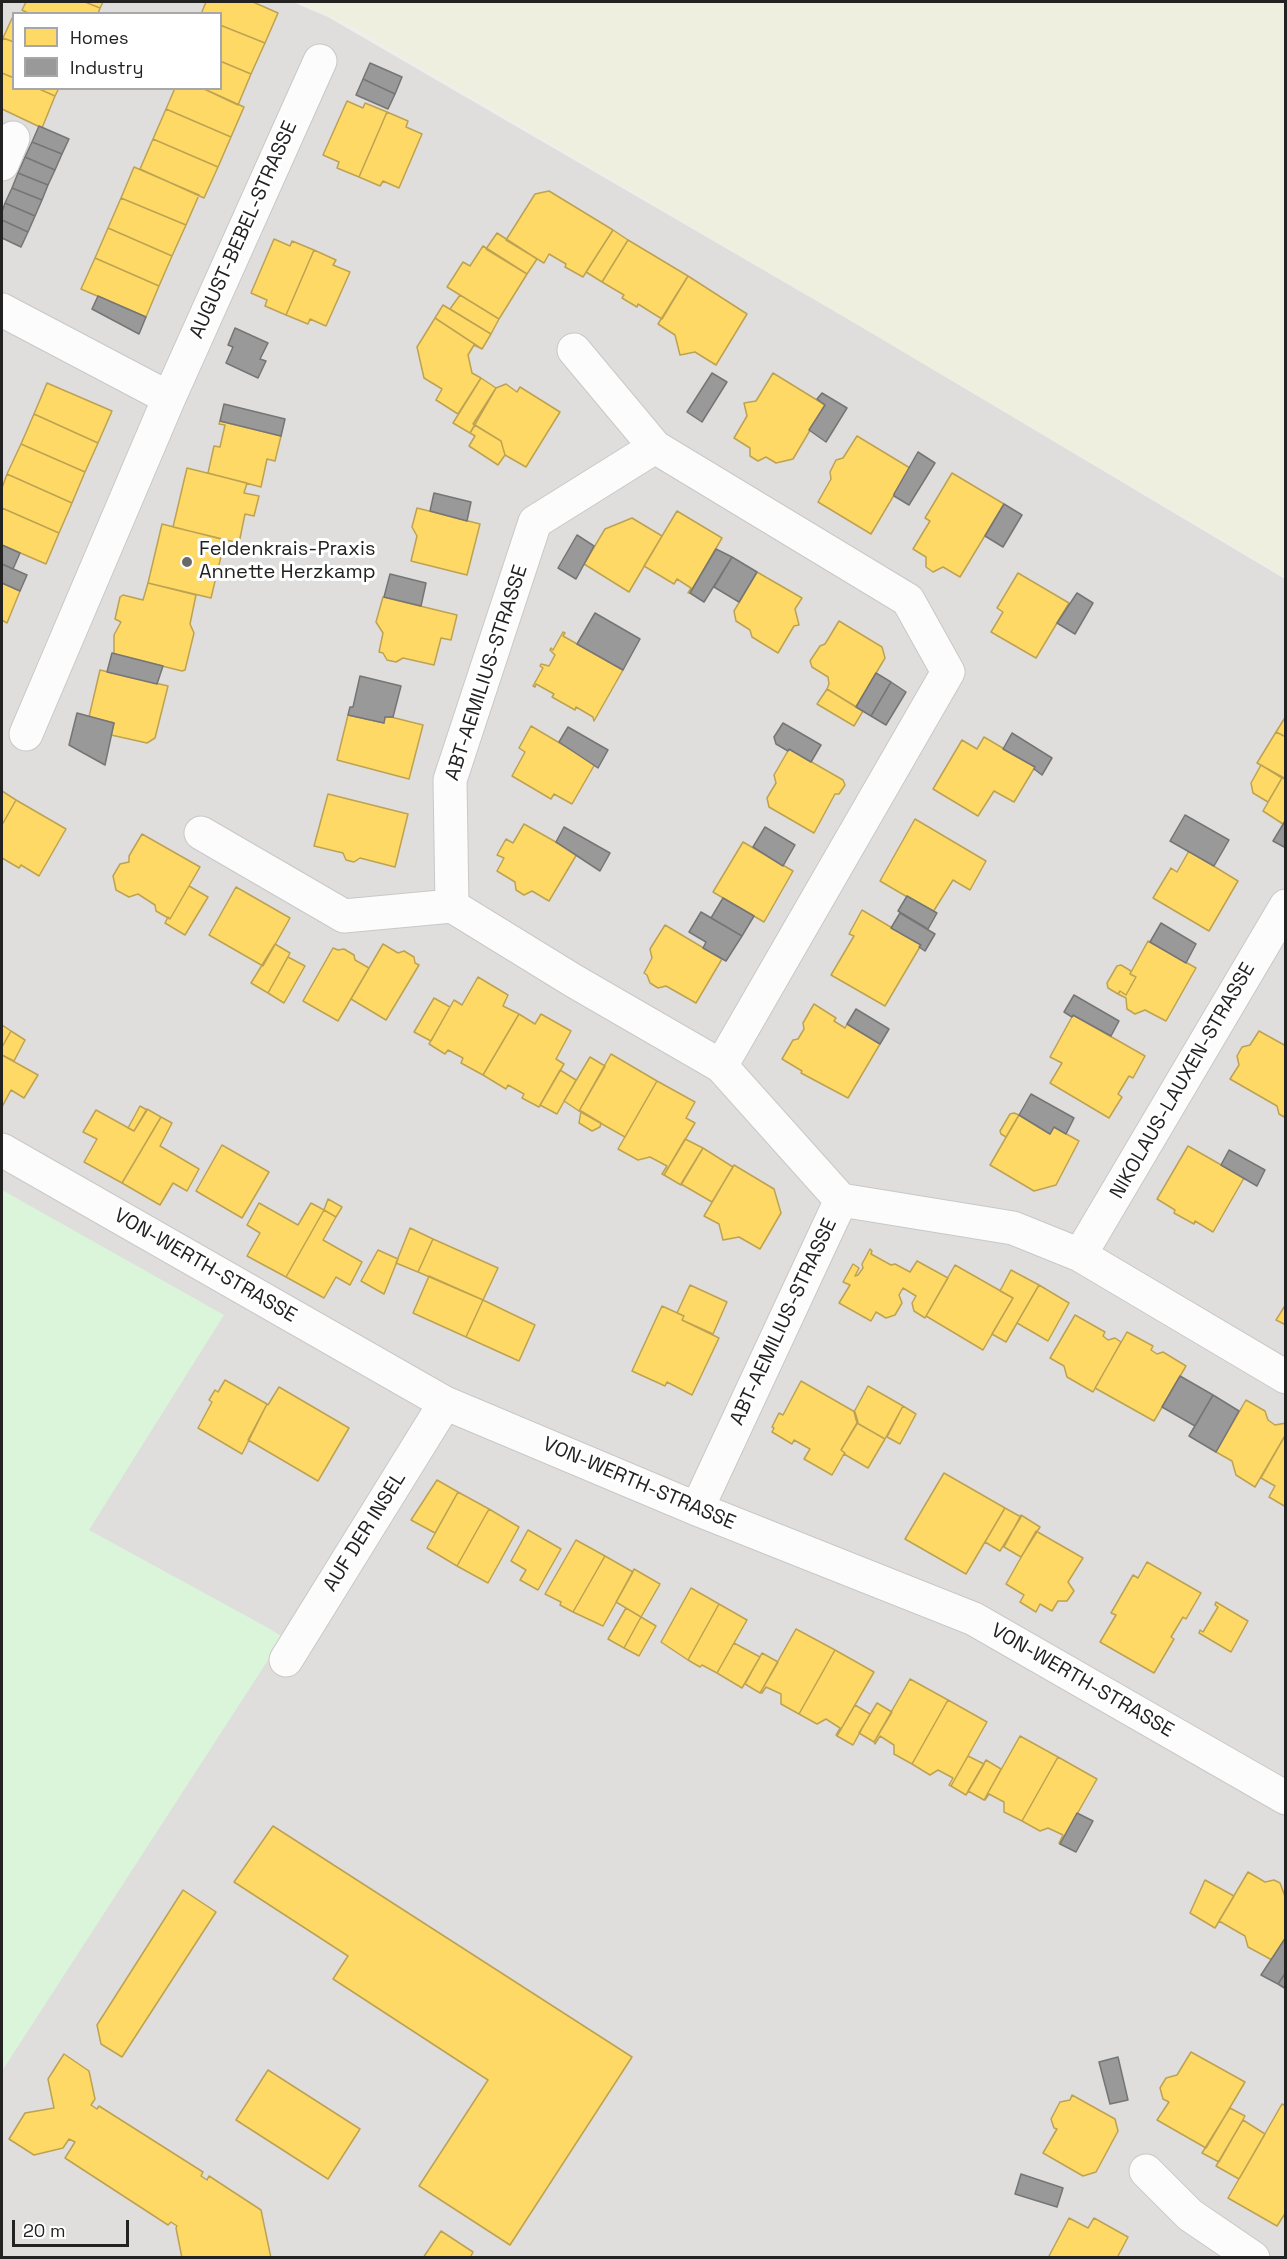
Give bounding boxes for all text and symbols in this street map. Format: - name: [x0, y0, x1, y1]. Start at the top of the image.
- legend: [12, 12, 222, 90]
- text: Homes: [70, 26, 129, 49]
- text: Industry: [70, 56, 143, 79]
- street label: AUGUST-BEBEL-STRASSE: [185, 118, 303, 342]
- place label: Feldenkrais-Praxis Annette Herzkamp: [199, 538, 376, 585]
- marker: Feldenkrais-Praxis Annette Herzkamp: [180, 555, 194, 569]
- street label: ABT-AEMILIUS-STRASSE: [441, 562, 533, 784]
- street label: NIKOLAUS-LAUXEN-STRASSE: [1106, 959, 1260, 1203]
- street label: VON-WERTH-STRASSE: [109, 1204, 301, 1328]
- street label: ABT-AEMILIUS-STRASSE: [726, 1215, 842, 1429]
- street label: VON-WERTH-STRASSE: [539, 1433, 739, 1535]
- street label: AUF DER INSEL: [319, 1468, 411, 1596]
- street label: VON-WERTH-STRASSE: [986, 1619, 1178, 1743]
- scale bar: [15, 2208, 132, 2246]
- text: 20 m: [23, 2219, 66, 2242]

